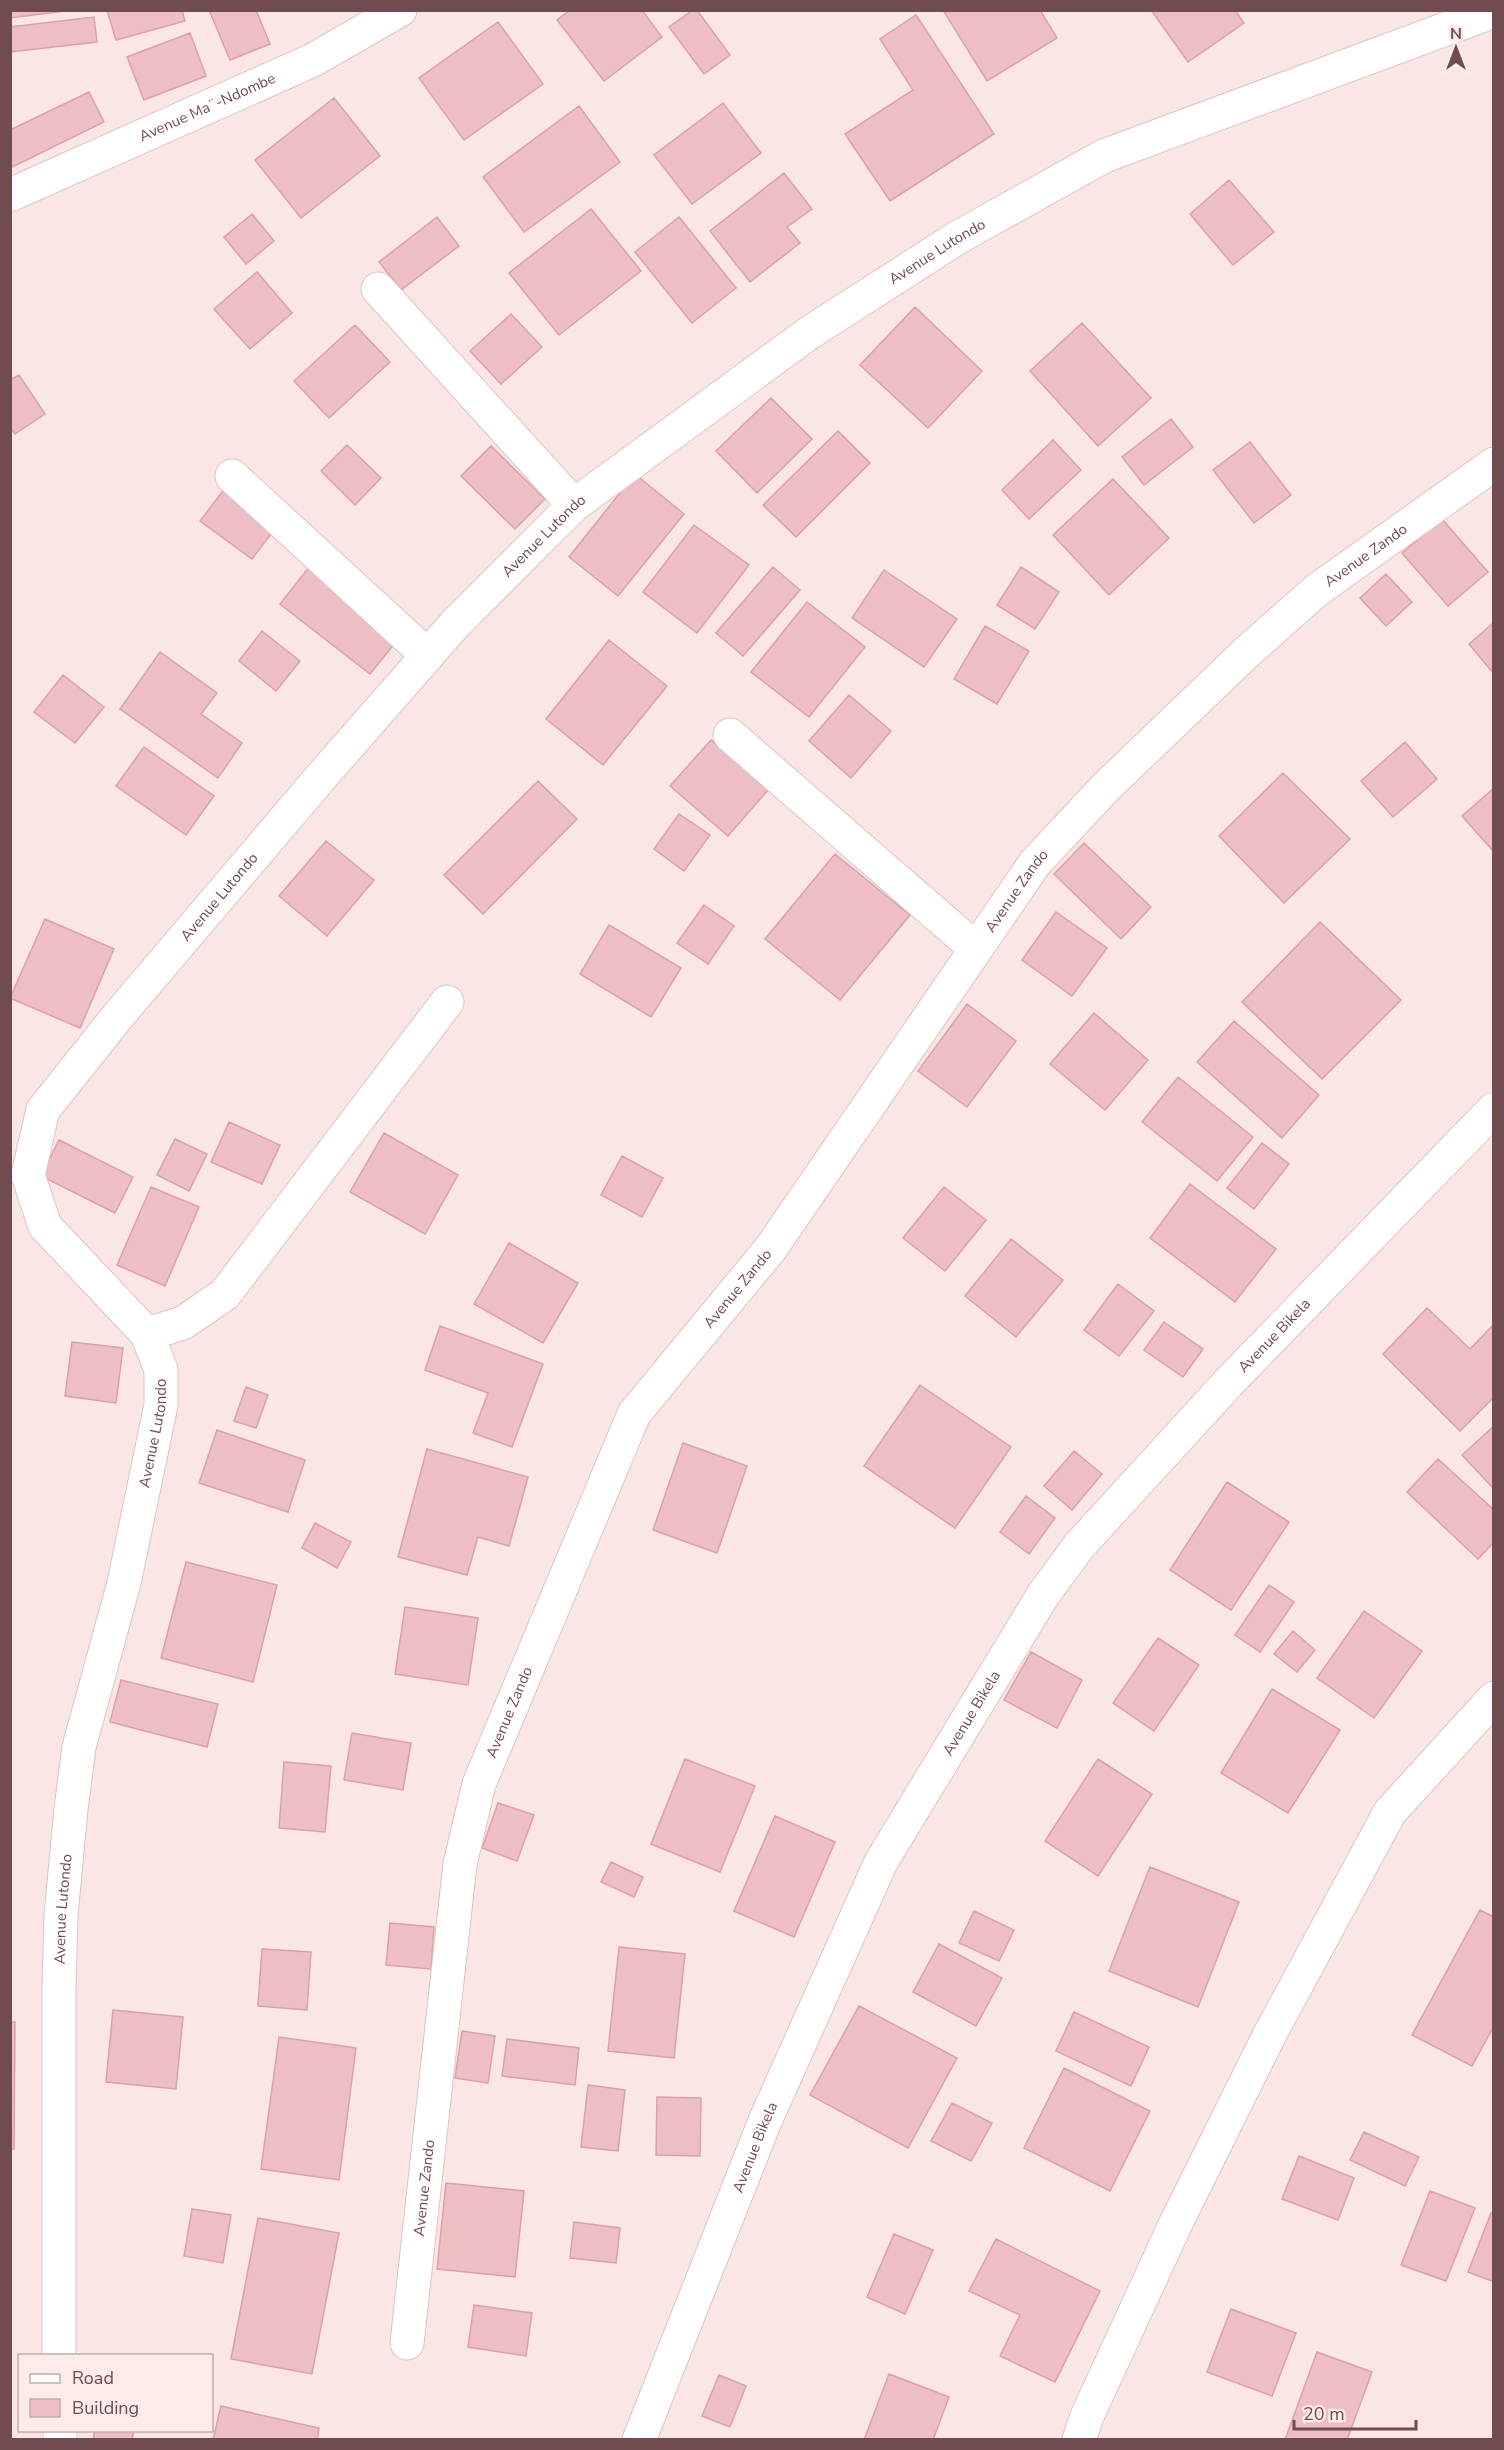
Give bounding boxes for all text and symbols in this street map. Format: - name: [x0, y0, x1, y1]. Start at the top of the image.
- north arrow: [1426, 18, 1486, 78]
- text: N: [1450, 23, 1462, 45]
- street label: Avenue Ma¨-Ndombe: [136, 68, 279, 146]
- street label: Avenue Lutondo: [885, 214, 989, 289]
- street label: Avenue Lutondo: [497, 490, 590, 582]
- street label: Avenue Zando: [1320, 519, 1411, 592]
- street label: Avenue Zando: [980, 845, 1053, 936]
- street label: Avenue Lutondo: [176, 848, 263, 946]
- street label: Avenue Zando: [699, 1245, 776, 1332]
- street label: Avenue Bikela: [1233, 1294, 1315, 1377]
- street label: Avenue Lutondo: [134, 1379, 171, 1489]
- street label: Avenue Zando: [481, 1663, 537, 1761]
- street label: Avenue Bikela: [938, 1667, 1005, 1759]
- street label: Avenue Lutondo: [50, 1853, 77, 1965]
- street label: Avenue Bikela: [728, 2099, 782, 2195]
- street label: Avenue Zando: [409, 2139, 439, 2237]
- legend: [18, 2354, 213, 2432]
- text: Road: [72, 2366, 114, 2390]
- scale bar: [1294, 2393, 1416, 2431]
- text: Building: [72, 2396, 139, 2420]
- text: 20 m: [1303, 2402, 1345, 2426]

